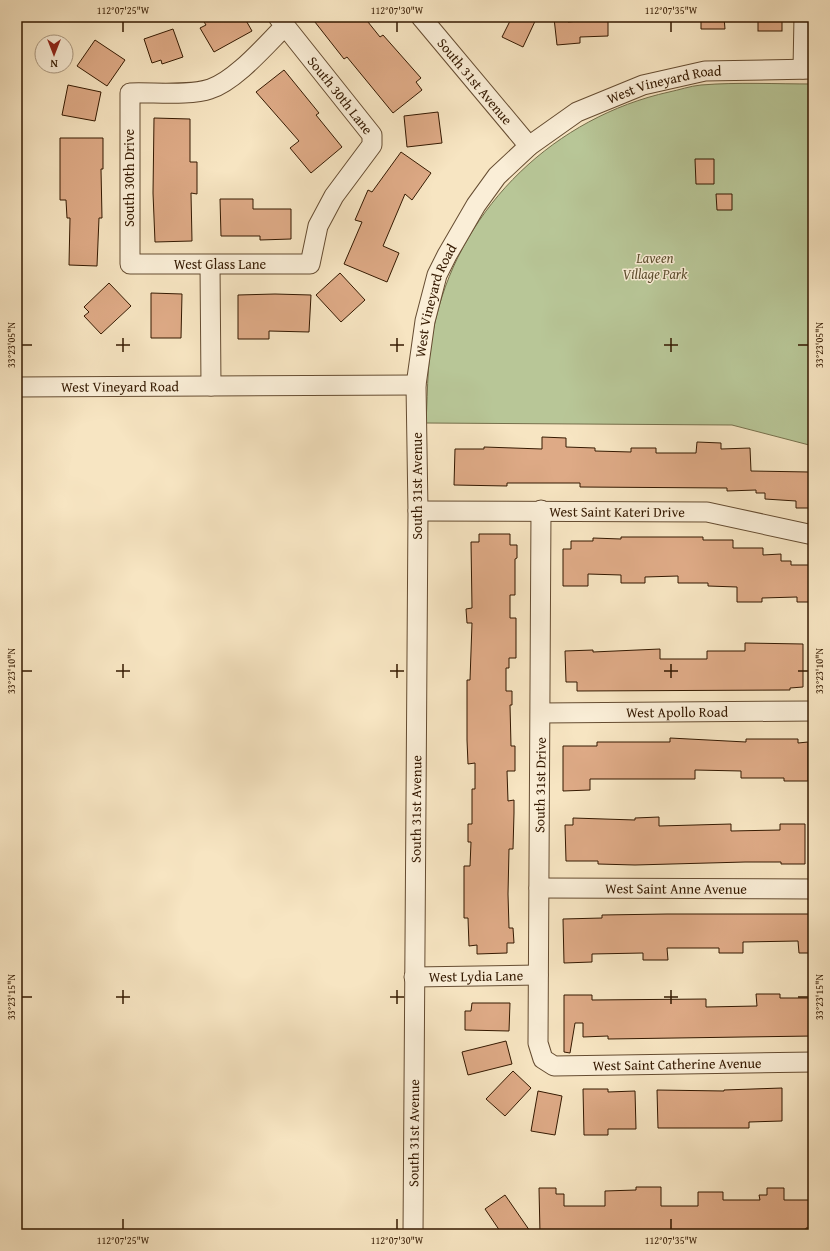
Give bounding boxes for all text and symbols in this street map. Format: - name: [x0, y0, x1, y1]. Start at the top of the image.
- text: 112°07'25"W: [97, 3, 150, 18]
- text: 112°07'30"W: [371, 3, 424, 18]
- text: 112°07'35"W: [645, 3, 698, 18]
- north arrow: [34, 34, 74, 74]
- street label: South 31st Avenue: [433, 34, 517, 129]
- street label: South 30th Lane: [303, 52, 378, 139]
- text: N: [50, 56, 58, 72]
- street label: West Vineyard Road: [604, 61, 722, 109]
- street label: South 30th Drive: [119, 128, 139, 227]
- street label: West Vineyard Road: [410, 240, 462, 359]
- park label: Laveen Village Park: [623, 248, 688, 284]
- street label: West Glass Lane: [174, 254, 267, 274]
- text: 33°23'05"N: [4, 322, 19, 368]
- text: 33°23'05"N: [812, 322, 827, 368]
- street label: West Vineyard Road: [61, 376, 180, 397]
- street label: South 31st Avenue: [407, 432, 427, 540]
- street label: West Saint Kateri Drive: [549, 501, 685, 522]
- text: 33°23'10"N: [4, 648, 19, 694]
- text: 33°23'10"N: [812, 648, 827, 694]
- street label: West Apollo Road: [626, 702, 729, 722]
- street label: South 31st Drive: [529, 736, 551, 833]
- street label: South 31st Avenue: [406, 755, 426, 863]
- street label: West Saint Anne Avenue: [605, 878, 747, 899]
- street label: West Lydia Lane: [429, 965, 524, 987]
- text: 33°23'15"N: [4, 974, 19, 1020]
- text: 33°23'15"N: [812, 974, 827, 1020]
- street label: West Saint Catherine Avenue: [593, 1053, 762, 1075]
- street label: South 31st Avenue: [403, 1079, 424, 1187]
- text: 112°07'25"W: [97, 1233, 150, 1248]
- text: 112°07'30"W: [371, 1233, 424, 1248]
- text: 112°07'35"W: [645, 1233, 698, 1248]

